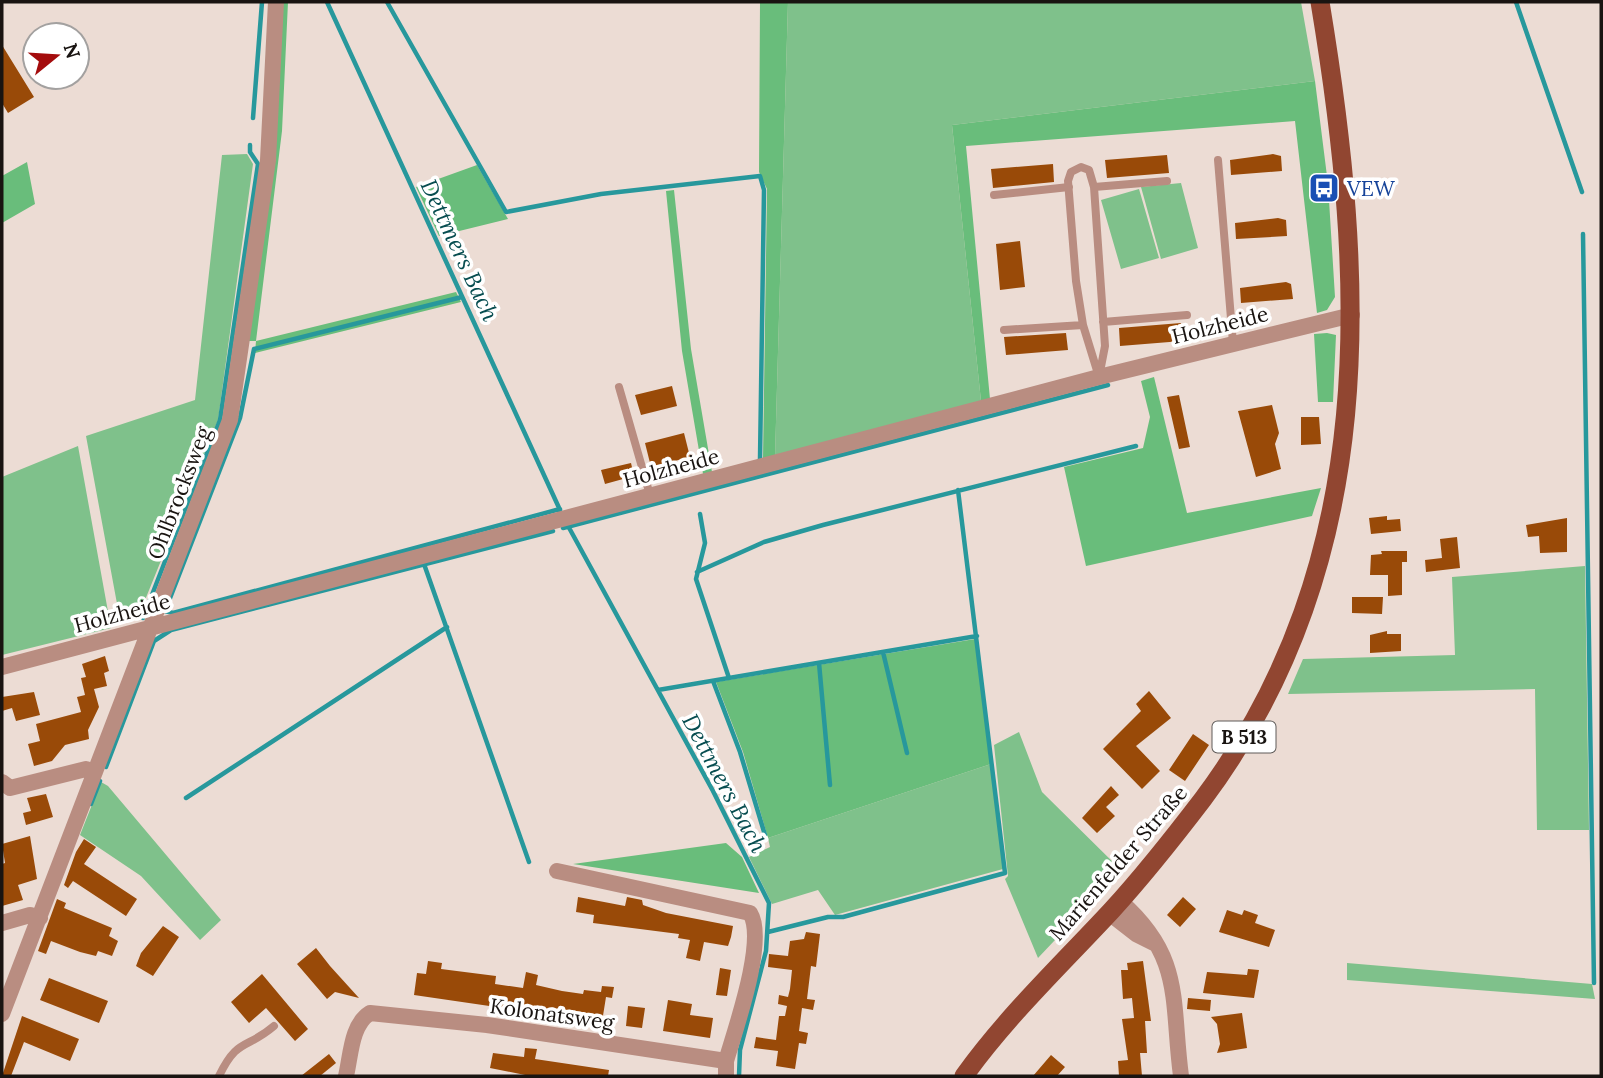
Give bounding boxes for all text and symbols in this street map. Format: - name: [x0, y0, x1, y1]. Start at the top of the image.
- north arrow: [21, 21, 91, 91]
- text: N: [58, 40, 86, 62]
- bus stop icon: VEW: [1307, 171, 1341, 205]
- water label: Dettmers Bach: [415, 175, 505, 325]
- place label: VEW: [1346, 175, 1396, 202]
- street label: Holzheide: [1169, 300, 1271, 350]
- street label: Ohlbrocksweg: [141, 422, 217, 563]
- street label: Holzheide: [620, 442, 722, 494]
- street label: Holzheide: [71, 587, 173, 639]
- water label: Dettmers Bach: [676, 709, 774, 857]
- road number: B 513: [1212, 722, 1276, 752]
- street label: Marienfelder Straße: [1043, 780, 1193, 946]
- street label: Kolonatsweg: [488, 992, 616, 1036]

